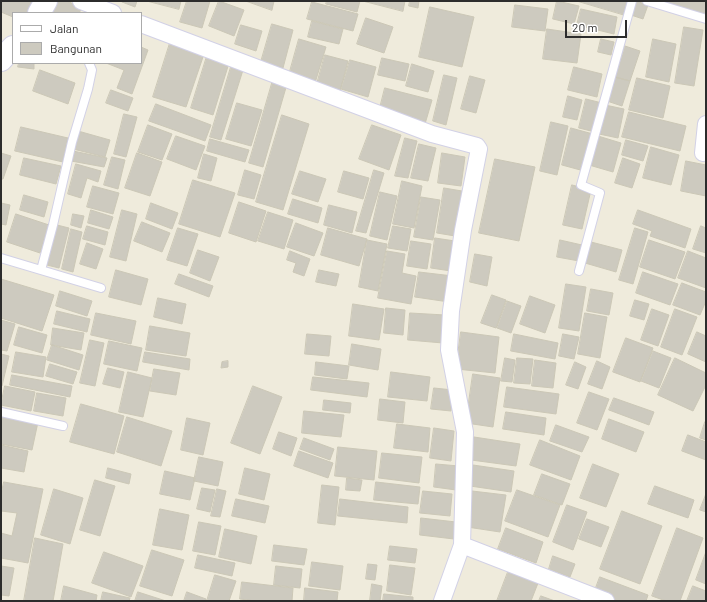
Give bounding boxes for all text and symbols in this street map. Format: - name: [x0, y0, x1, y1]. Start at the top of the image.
- legend: [12, 12, 142, 64]
- scale bar: [567, 12, 629, 38]
- text: 20 m: [572, 20, 598, 34]
- text: Jalan: [50, 21, 78, 35]
- text: Bangunan: [50, 41, 102, 55]

